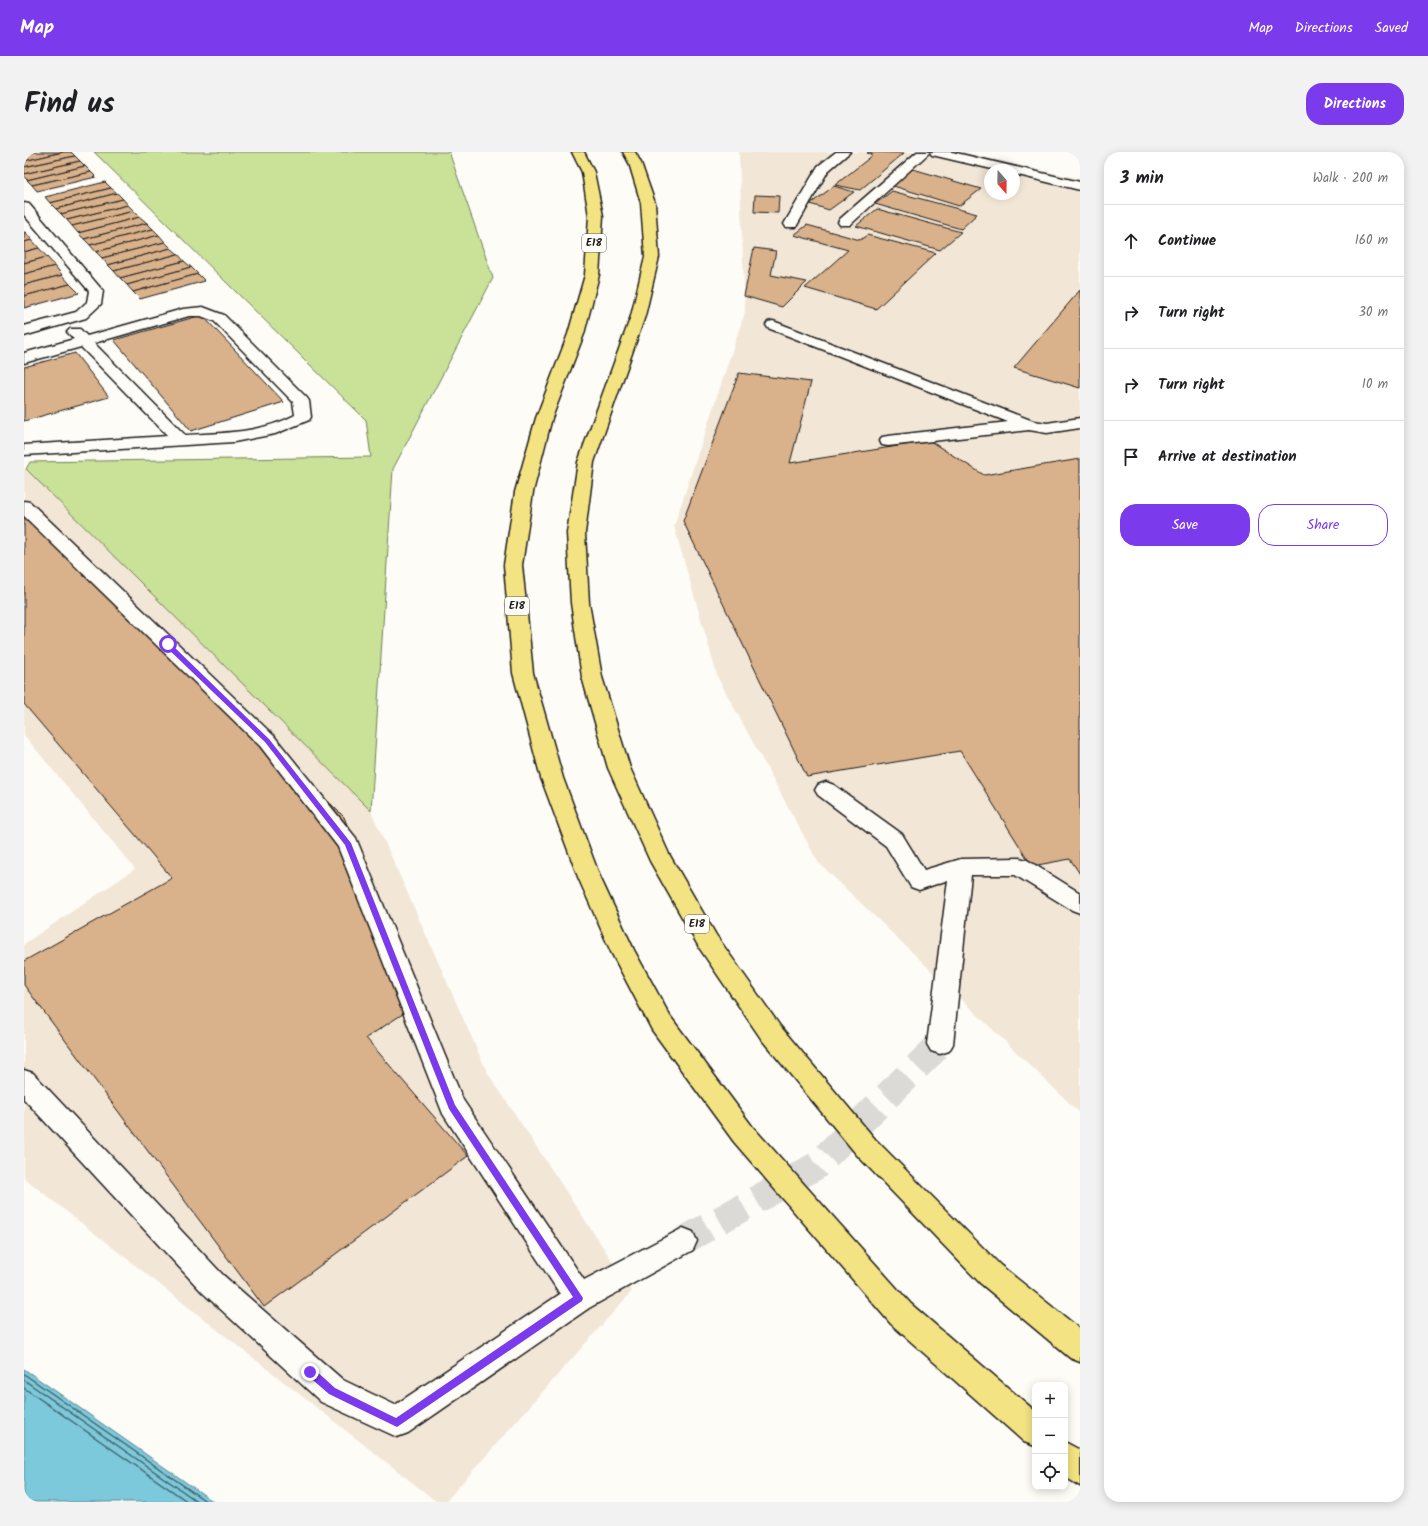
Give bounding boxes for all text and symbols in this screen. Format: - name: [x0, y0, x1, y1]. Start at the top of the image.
- text: Map: [20, 13, 54, 43]
- text: Map: [1248, 17, 1273, 39]
- text: Directions: [1295, 17, 1353, 39]
- text: Saved: [1375, 17, 1408, 39]
- text: Find us: [24, 82, 115, 127]
- button: Directions: [1306, 83, 1404, 125]
- north arrow: [984, 164, 1020, 200]
- text: 3 min: [1120, 165, 1164, 192]
- text: Walk · 200 m: [1313, 168, 1388, 189]
- text: Continue: [1158, 229, 1216, 253]
- icon: ahead: [1120, 230, 1142, 252]
- text: 160 m: [1355, 230, 1388, 251]
- road number: E18: [582, 234, 606, 252]
- text: Turn right: [1158, 301, 1225, 325]
- icon: right: [1120, 302, 1142, 324]
- text: 30 m: [1359, 302, 1388, 323]
- text: Turn right: [1158, 373, 1225, 397]
- icon: right: [1120, 374, 1142, 396]
- text: 10 m: [1362, 374, 1388, 395]
- text: Arrive at destination: [1158, 445, 1297, 469]
- icon: arrive: [1120, 446, 1142, 468]
- button: Save: [1120, 504, 1250, 546]
- button: Share: [1258, 504, 1388, 546]
- road number: E18: [505, 597, 529, 615]
- route start: [159, 635, 177, 653]
- road number: E18: [685, 915, 709, 933]
- route end: [301, 1363, 319, 1381]
- map controls: [1032, 1382, 1068, 1490]
- button: +: [1032, 1382, 1068, 1418]
- button: −: [1032, 1418, 1068, 1454]
- button: locate: [1032, 1454, 1068, 1490]

